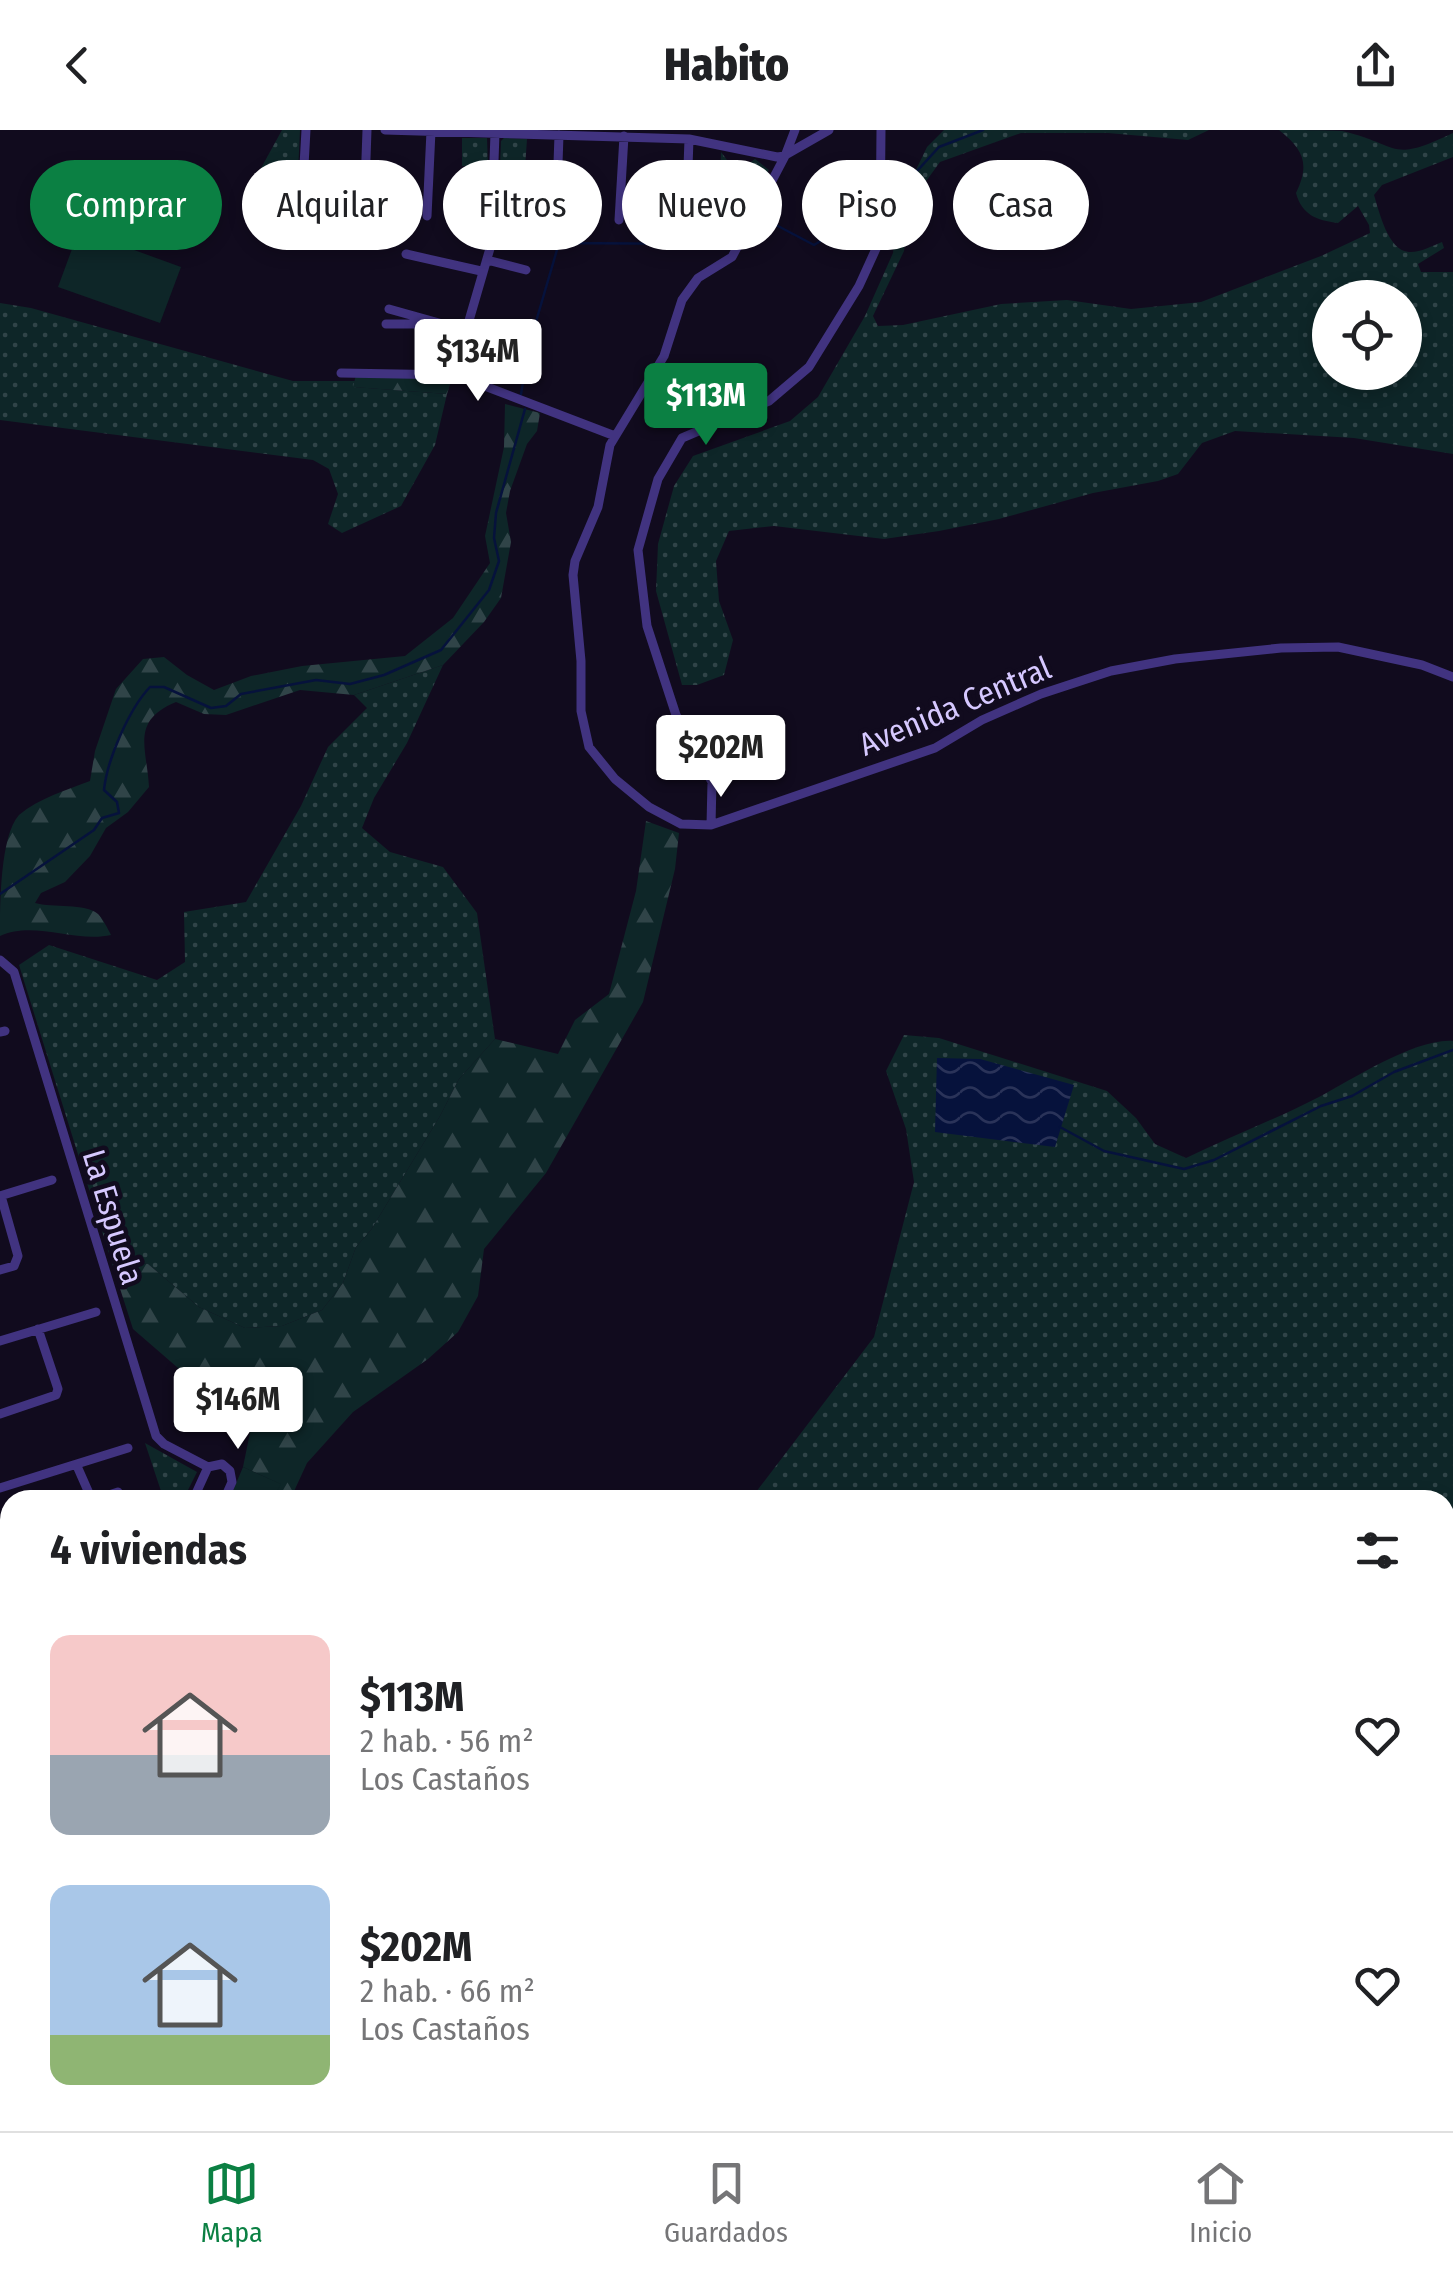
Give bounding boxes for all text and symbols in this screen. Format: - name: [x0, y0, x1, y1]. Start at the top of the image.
- icon: back: [50, 38, 105, 93]
- text: Habito: [664, 38, 789, 92]
- icon: share: [1348, 38, 1403, 93]
- chip: Comprar: [30, 160, 222, 250]
- chip: Alquilar: [242, 160, 423, 250]
- chip: Filtros: [443, 160, 602, 250]
- chip: Nuevo: [622, 160, 782, 250]
- chip: Piso: [802, 160, 933, 250]
- chip: Casa: [953, 160, 1089, 250]
- map controls: [1312, 280, 1422, 390]
- button: locate: [1312, 280, 1422, 390]
- pin: $134M: [408, 319, 548, 404]
- text: $134M: [437, 332, 519, 370]
- pin: $113M: [636, 363, 776, 448]
- text: $113M: [666, 376, 746, 414]
- street label: Avenida Central: [853, 649, 1057, 763]
- pin: $202M: [651, 715, 791, 800]
- text: $202M: [678, 728, 764, 766]
- street label: La Espuela: [74, 1145, 152, 1289]
- pin: $146M: [168, 1367, 308, 1452]
- text: $146M: [196, 1380, 280, 1418]
- icon: filters: [1350, 1523, 1405, 1578]
- text: 4 viviendas: [50, 1525, 247, 1575]
- text: $113M: [360, 1672, 464, 1722]
- icon: home: [130, 1675, 250, 1795]
- icon: heart: [1350, 1708, 1405, 1763]
- text: 2 hab. · 56 m²: [360, 1722, 534, 1760]
- text: Los Castaños: [360, 1760, 530, 1798]
- text: $202M: [360, 1922, 472, 1972]
- icon: home: [130, 1925, 250, 2045]
- icon: heart: [1350, 1958, 1405, 2013]
- text: 2 hab. · 66 m²: [360, 1972, 535, 2010]
- text: Los Castaños: [360, 2010, 530, 2048]
- tab: Mapa: [201, 2156, 263, 2249]
- tab: Guardados: [664, 2156, 788, 2249]
- tab: Inicio: [1189, 2156, 1252, 2249]

